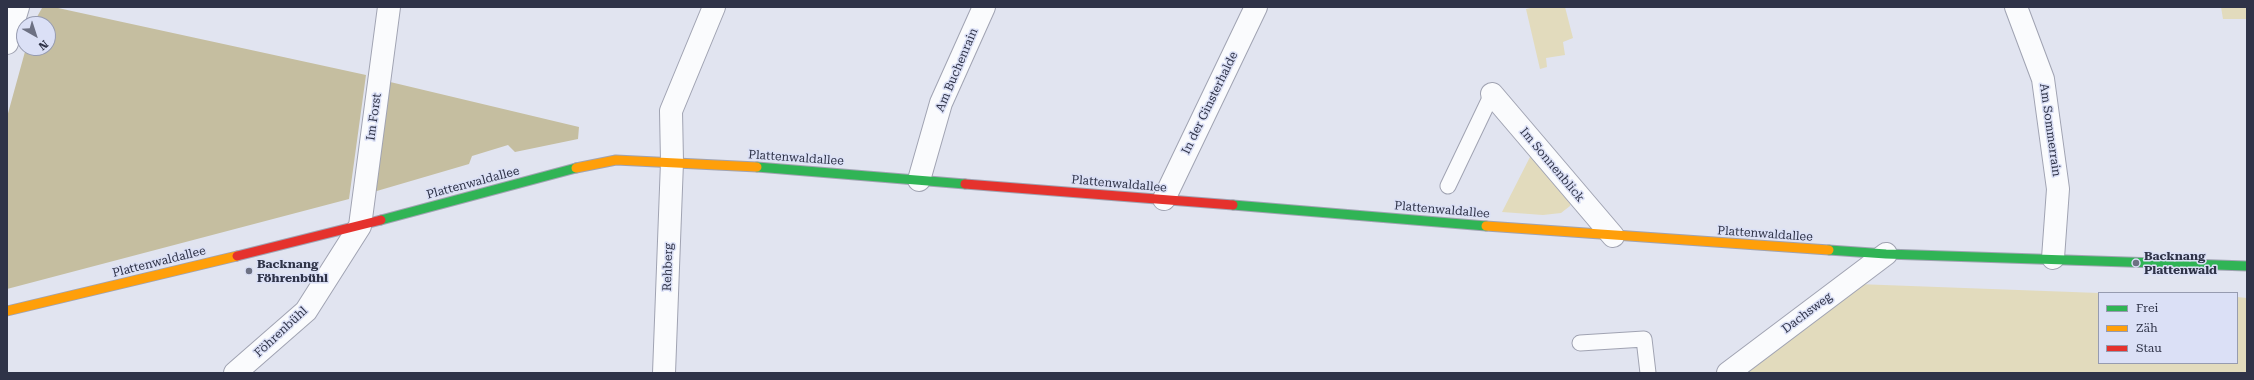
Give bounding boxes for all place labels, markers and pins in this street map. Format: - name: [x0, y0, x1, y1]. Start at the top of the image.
- place label: Backnang Plattenwald: [2144, 249, 2217, 277]
- place label: Backnang Föhrenbühl: [257, 257, 328, 285]
- marker: Backnang Plattenwald: [2131, 258, 2141, 268]
- marker: Backnang Föhrenbühl: [244, 266, 254, 276]

